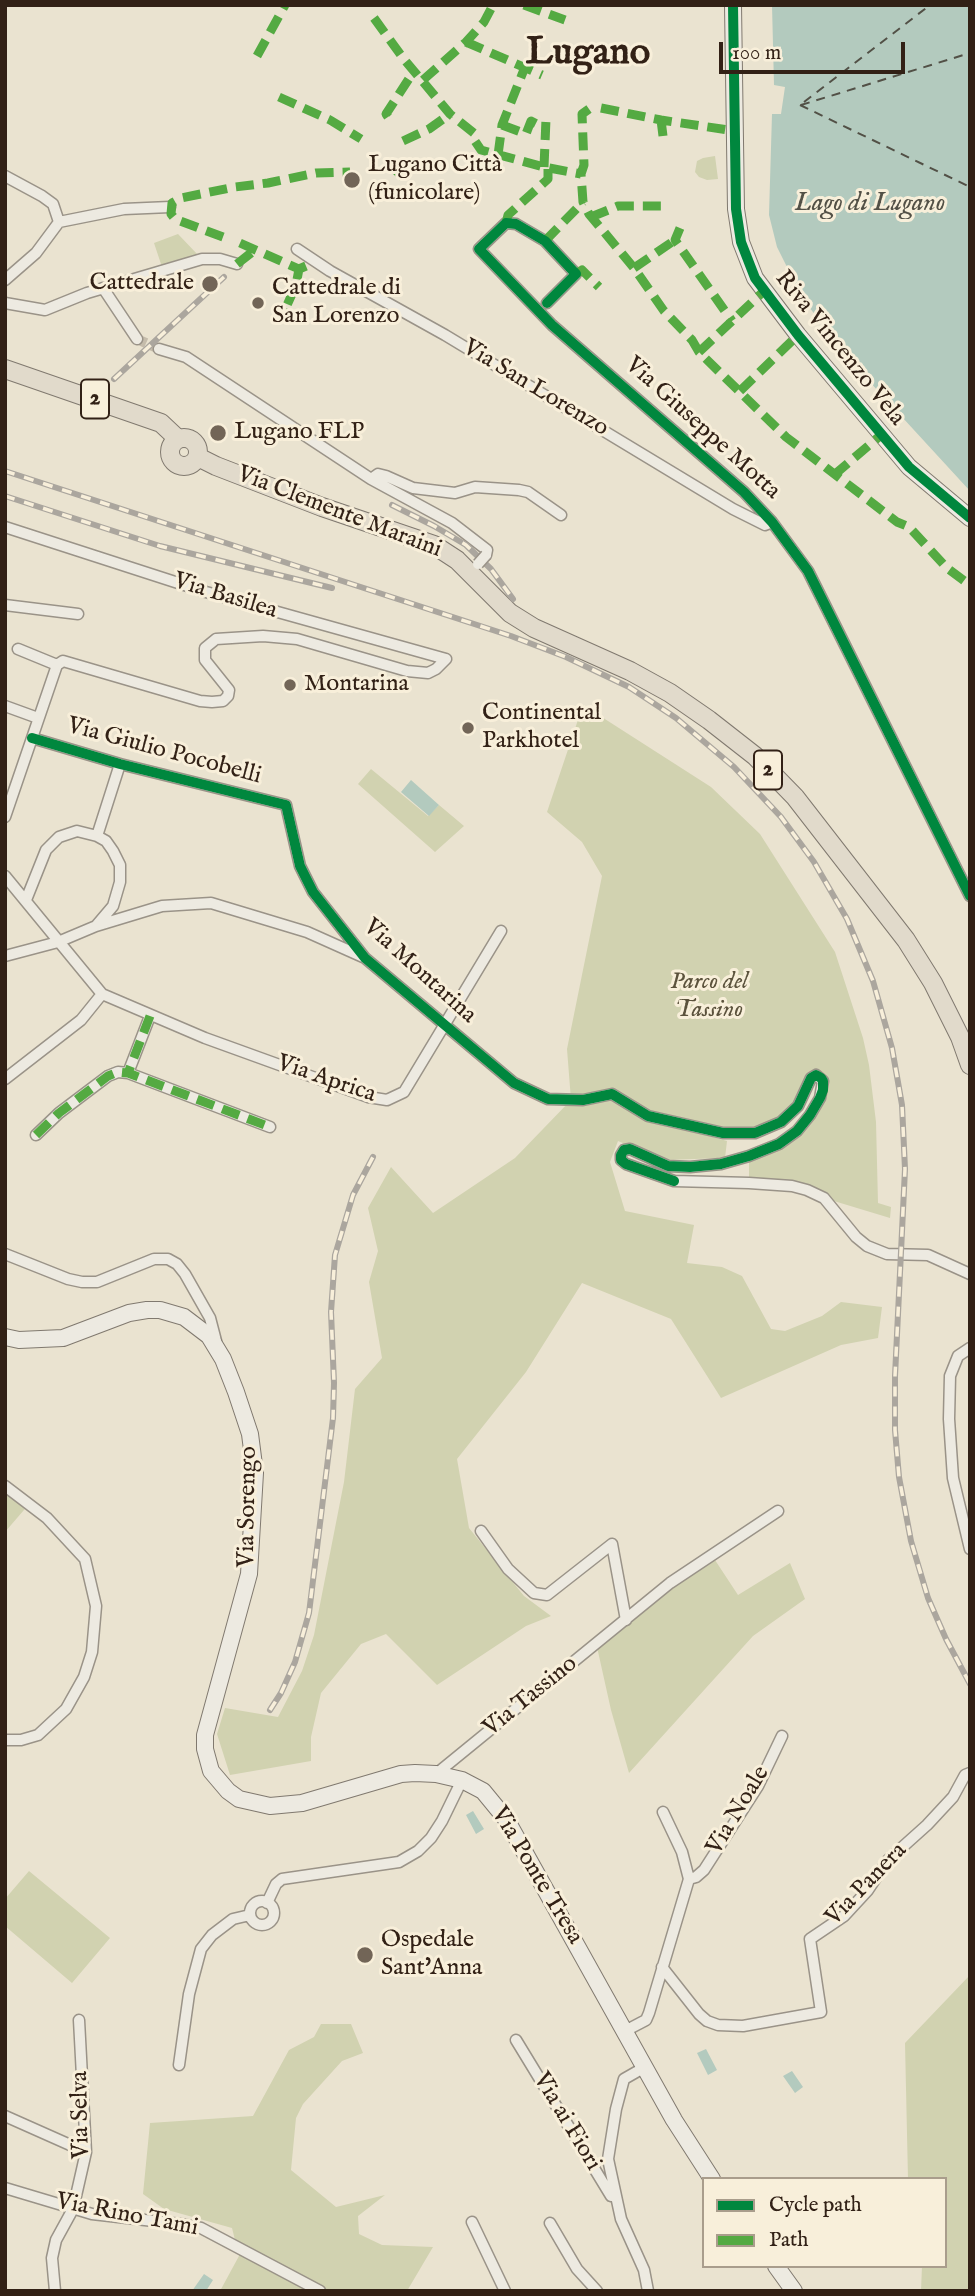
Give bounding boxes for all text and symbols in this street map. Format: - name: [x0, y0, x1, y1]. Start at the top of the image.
- scale bar: [723, 28, 908, 72]
- district label: Lugano: [526, 32, 650, 78]
- text: 100 m: [732, 40, 781, 67]
- place label: Lugano Città (funicolare): [368, 152, 502, 208]
- marker: Lugano Città (funicolare): [342, 170, 362, 190]
- water label: Lago di Lugano: [795, 189, 945, 221]
- street label: Riva Vincenzo Vela: [768, 266, 910, 432]
- place label: Cattedrale: [90, 270, 194, 298]
- marker: Cattedrale: [200, 274, 220, 294]
- place label: Cattedrale di San Lorenzo: [272, 275, 401, 331]
- marker: Cattedrale di San Lorenzo: [250, 295, 266, 311]
- street label: Via San Lorenzo: [457, 334, 613, 444]
- street label: Via Giuseppe Motta: [618, 352, 786, 506]
- road number: 2: [81, 380, 109, 418]
- place label: Lugano FLP: [234, 419, 364, 447]
- marker: Lugano FLP: [208, 423, 228, 443]
- street label: Via Clemente Maraini: [233, 461, 445, 565]
- street label: Via Basilea: [170, 568, 280, 626]
- place label: Montarina: [304, 671, 409, 699]
- marker: Montarina: [282, 677, 298, 693]
- place label: Continental Parkhotel: [482, 700, 601, 756]
- street label: Via Giulio Pocobelli: [64, 712, 264, 792]
- marker: Continental Parkhotel: [460, 720, 476, 736]
- road number: 2: [754, 750, 782, 790]
- street label: Via Montarina: [356, 914, 482, 1030]
- park label: Parco del Tassino: [670, 969, 748, 1025]
- street label: Via Aprica: [273, 1050, 379, 1110]
- street label: Via Sorengo: [234, 1446, 264, 1568]
- street label: Via Tassino: [478, 1650, 584, 1744]
- street label: Via Noale: [701, 1761, 777, 1861]
- street label: Via Ponte Tresa: [484, 1802, 588, 1950]
- street label: Via Panera: [820, 1837, 914, 1933]
- place label: Ospedale Sant'Anna: [381, 1927, 482, 1983]
- marker: Ospedale Sant'Anna: [355, 1945, 375, 1965]
- street label: Via ai Fiori: [525, 2068, 607, 2176]
- street label: Via Selva: [67, 2071, 97, 2159]
- legend: [702, 2177, 947, 2268]
- street label: Via Rino Tami: [53, 2188, 201, 2244]
- text: Cycle path: [769, 2192, 862, 2219]
- text: Path: [769, 2227, 808, 2254]

